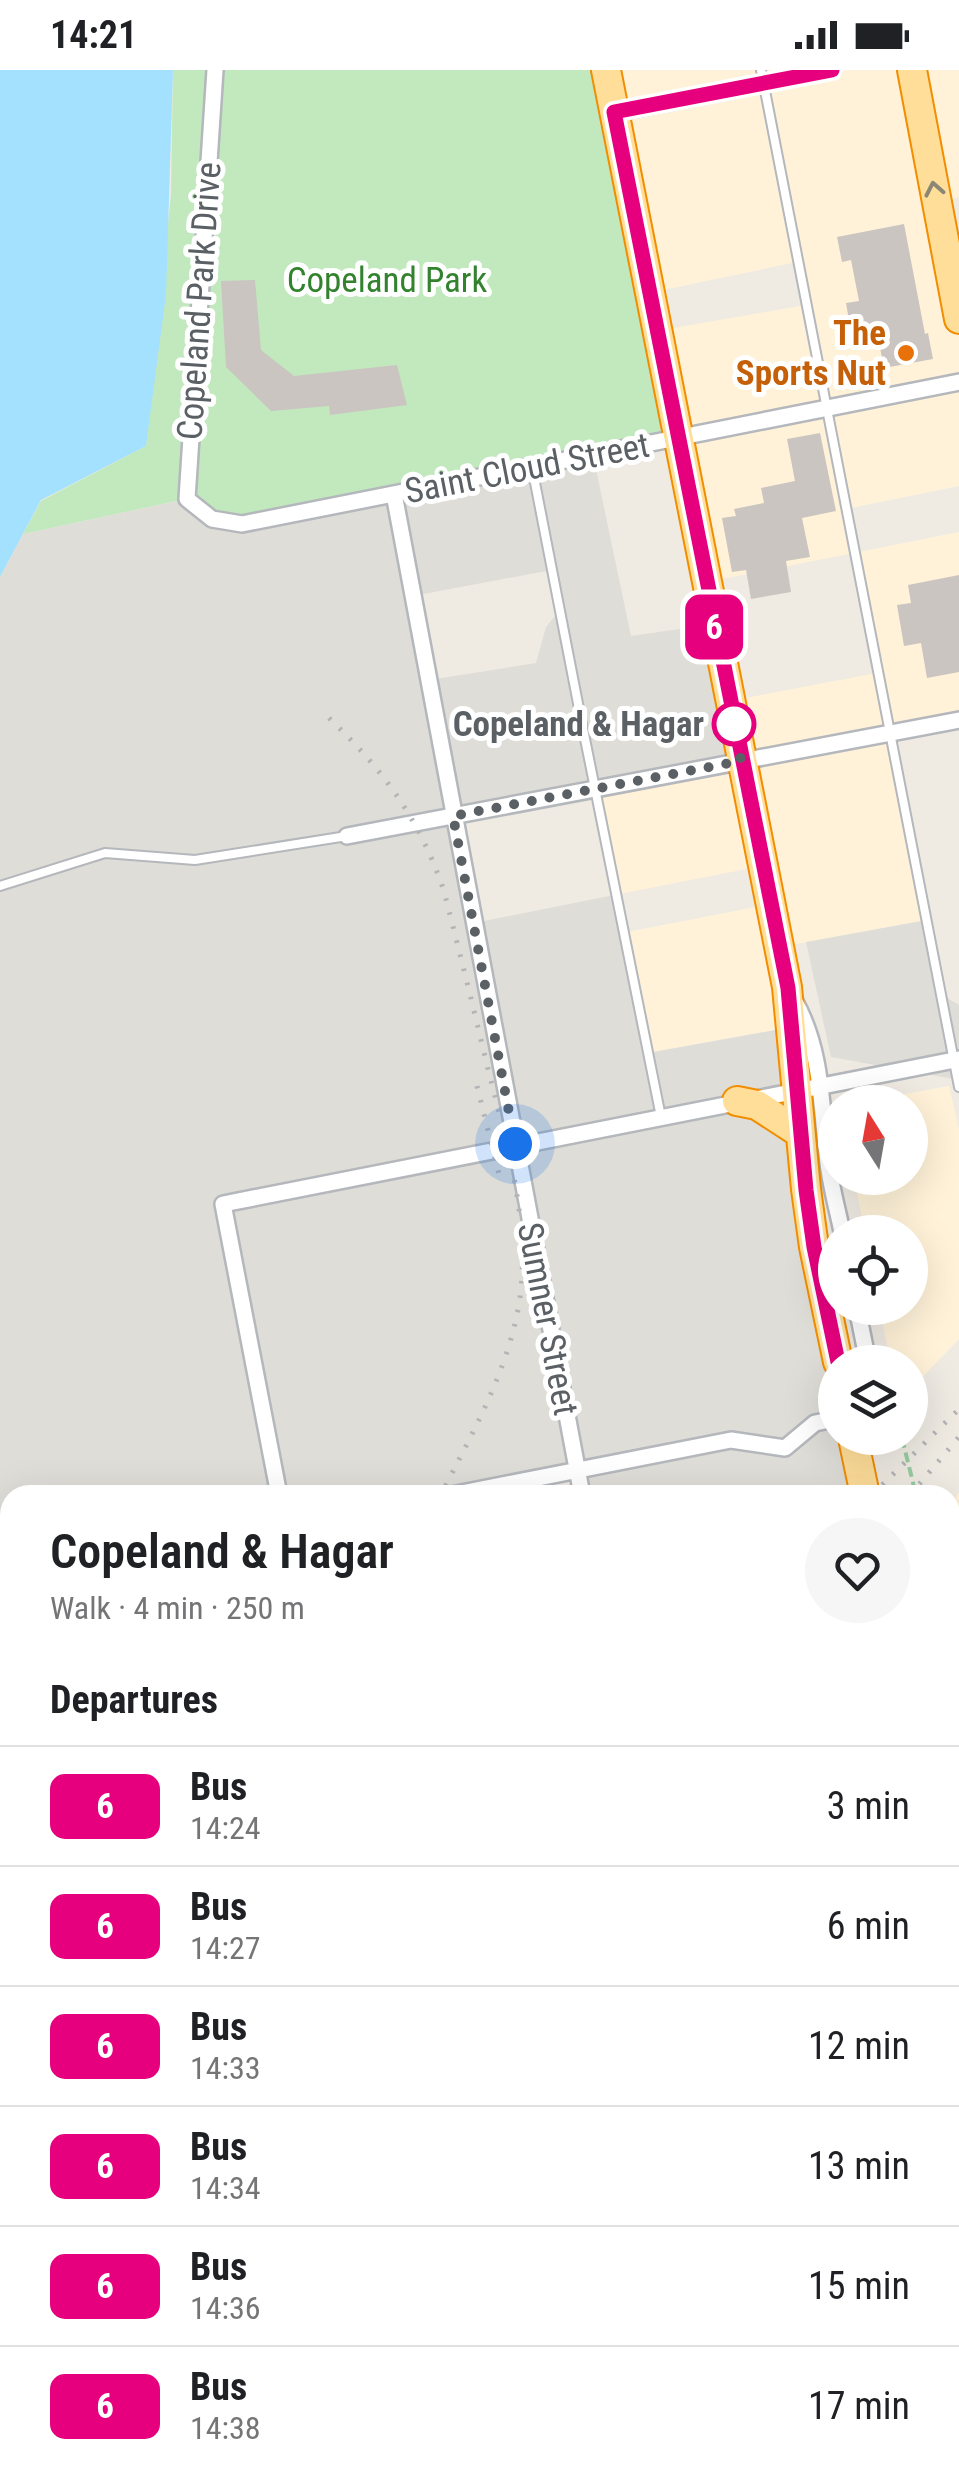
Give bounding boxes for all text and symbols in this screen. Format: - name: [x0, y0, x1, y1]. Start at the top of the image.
- text: 14:21: [50, 13, 137, 57]
- street label: Copeland Park Drive: [169, 161, 230, 441]
- one-way arrow: [925, 180, 946, 197]
- park label: Copeland Park: [287, 260, 488, 301]
- place label: The Sports Nut: [736, 313, 886, 394]
- marker: The Sports Nut: [895, 342, 917, 364]
- street label: Saint Cloud Street: [401, 425, 653, 512]
- line badge: 6: [682, 594, 746, 660]
- text: 6: [705, 607, 723, 648]
- marker: Copeland & Hagar: [713, 703, 755, 745]
- place label: Copeland & Hagar: [453, 704, 704, 745]
- north arrow: [818, 1085, 928, 1195]
- map controls: [818, 1085, 928, 1455]
- your location: [490, 1119, 540, 1169]
- button: locate: [818, 1215, 928, 1325]
- street label: Sumner Street: [509, 1219, 586, 1419]
- button: layers: [818, 1345, 928, 1455]
- button: heart: [805, 1518, 910, 1623]
- text: Copeland & Hagar: [50, 1523, 394, 1580]
- text: Walk · 4 min · 250 m: [50, 1589, 305, 1627]
- text: Departures: [50, 1678, 218, 1722]
- text: Bus: [190, 1765, 247, 1809]
- text: 3 min: [827, 1784, 910, 1828]
- text: 6: [96, 1786, 114, 1827]
- text: 14:24: [190, 1809, 261, 1847]
- text: Bus: [190, 1885, 247, 1929]
- text: 6 min: [827, 1904, 910, 1948]
- text: 6: [96, 1906, 114, 1947]
- text: 14:27: [190, 1929, 261, 1967]
- text: Bus: [190, 2005, 247, 2049]
- text: 12 min: [808, 2024, 910, 2068]
- text: 6: [96, 2026, 114, 2067]
- text: 14:33: [190, 2049, 261, 2087]
- text: Bus: [190, 2125, 247, 2169]
- text: 13 min: [808, 2144, 910, 2188]
- text: 6: [96, 2146, 114, 2187]
- text: 14:34: [190, 2169, 261, 2207]
- text: Bus: [190, 2245, 247, 2289]
- text: 15 min: [808, 2264, 910, 2308]
- text: 6: [96, 2266, 114, 2307]
- text: 14:36: [190, 2289, 261, 2327]
- text: Bus: [190, 2365, 247, 2409]
- text: 17 min: [808, 2384, 910, 2428]
- text: 6: [96, 2386, 114, 2427]
- text: 14:38: [190, 2409, 261, 2447]

